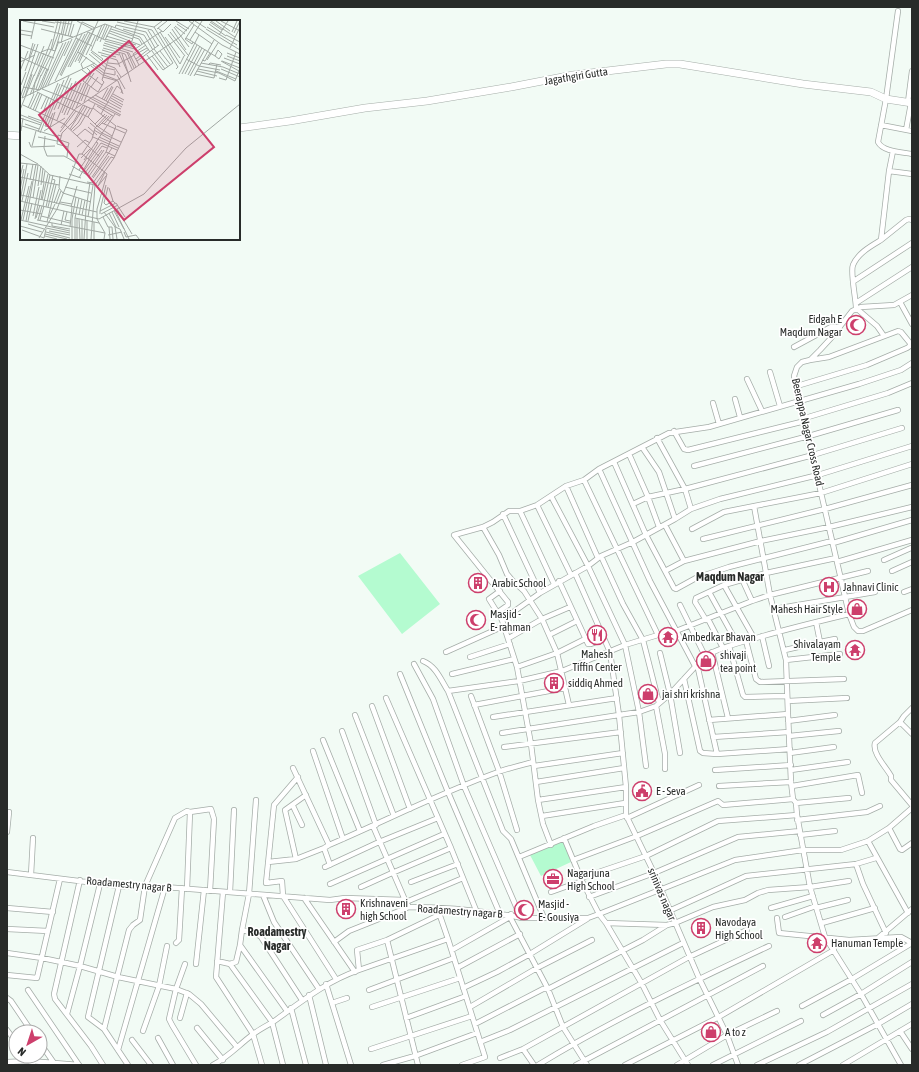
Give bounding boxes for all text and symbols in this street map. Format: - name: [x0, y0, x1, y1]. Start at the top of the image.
- inset map: [20, 20, 240, 240]
- street label: Jagathgiri Gutta: [544, 65, 608, 87]
- place label: Eidgah E Maqdum Nagar: [780, 313, 843, 338]
- mosque icon: Eidgah E Maqdum Nagar: [845, 314, 867, 336]
- street label: Beerappa Nagar Cross Road: [790, 377, 826, 487]
- district label: Maqdum Nagar: [696, 570, 764, 584]
- building icon: Arabic School: [467, 572, 489, 594]
- hospital icon: Jahnavi Clinic: [818, 576, 840, 598]
- place label: Arabic School: [492, 577, 546, 589]
- place label: Jahnavi Clinic: [843, 581, 899, 593]
- shop icon: Mahesh Hair Style: [846, 598, 868, 620]
- place label: Mahesh Hair Style: [771, 603, 843, 615]
- place label: Masjid - E- rahman: [490, 608, 531, 633]
- mosque icon: Masjid - E- rahman: [465, 609, 487, 631]
- restaurant icon: Mahesh Tiffin Center: [586, 624, 608, 646]
- temple icon: Ambedkar Bhavan: [657, 626, 679, 648]
- place label: Ambedkar Bhavan: [682, 631, 756, 643]
- place label: Shivalayam Temple: [793, 638, 841, 663]
- temple icon: Shivalayam Temple: [844, 639, 866, 661]
- place label: Mahesh Tiffin Center: [572, 648, 622, 673]
- place label: shivaji tea point: [720, 649, 756, 674]
- shop icon: shivaji tea point: [695, 650, 717, 672]
- building icon: siddiq Ahmed: [543, 672, 565, 694]
- place label: siddiq Ahmed: [568, 677, 623, 689]
- shop icon: jai shri krishna: [637, 683, 659, 705]
- place label: jai shri krishna: [661, 688, 720, 700]
- public building icon: E - Seva: [631, 780, 653, 802]
- place label: E - Seva: [656, 785, 686, 797]
- street label: srinivas nagar: [646, 866, 679, 923]
- place label: Nagarjuna High School: [567, 867, 615, 892]
- office icon: Nagarjuna High School: [542, 868, 564, 890]
- street label: Roadamestry nagar B: [86, 874, 173, 894]
- place label: Krishnaveni high School: [360, 897, 408, 922]
- building icon: Krishnaveni high School: [335, 898, 357, 920]
- place label: Masjid - E- Gousiya: [538, 898, 579, 923]
- mosque icon: Masjid - E- Gousiya: [513, 899, 535, 921]
- street label: Roadamestry nagar B: [417, 902, 504, 920]
- place label: Navodaya High School: [715, 916, 763, 941]
- building icon: Navodaya High School: [690, 917, 712, 939]
- district label: Roadamestry Nagar: [248, 925, 306, 953]
- temple icon: Hanuman Temple: [806, 932, 828, 954]
- place label: Hanuman Temple: [831, 937, 903, 949]
- shop icon: A to z: [700, 1021, 722, 1043]
- north arrow: [8, 1024, 48, 1064]
- place label: A to z: [725, 1026, 746, 1038]
- text: N: [15, 1045, 28, 1058]

